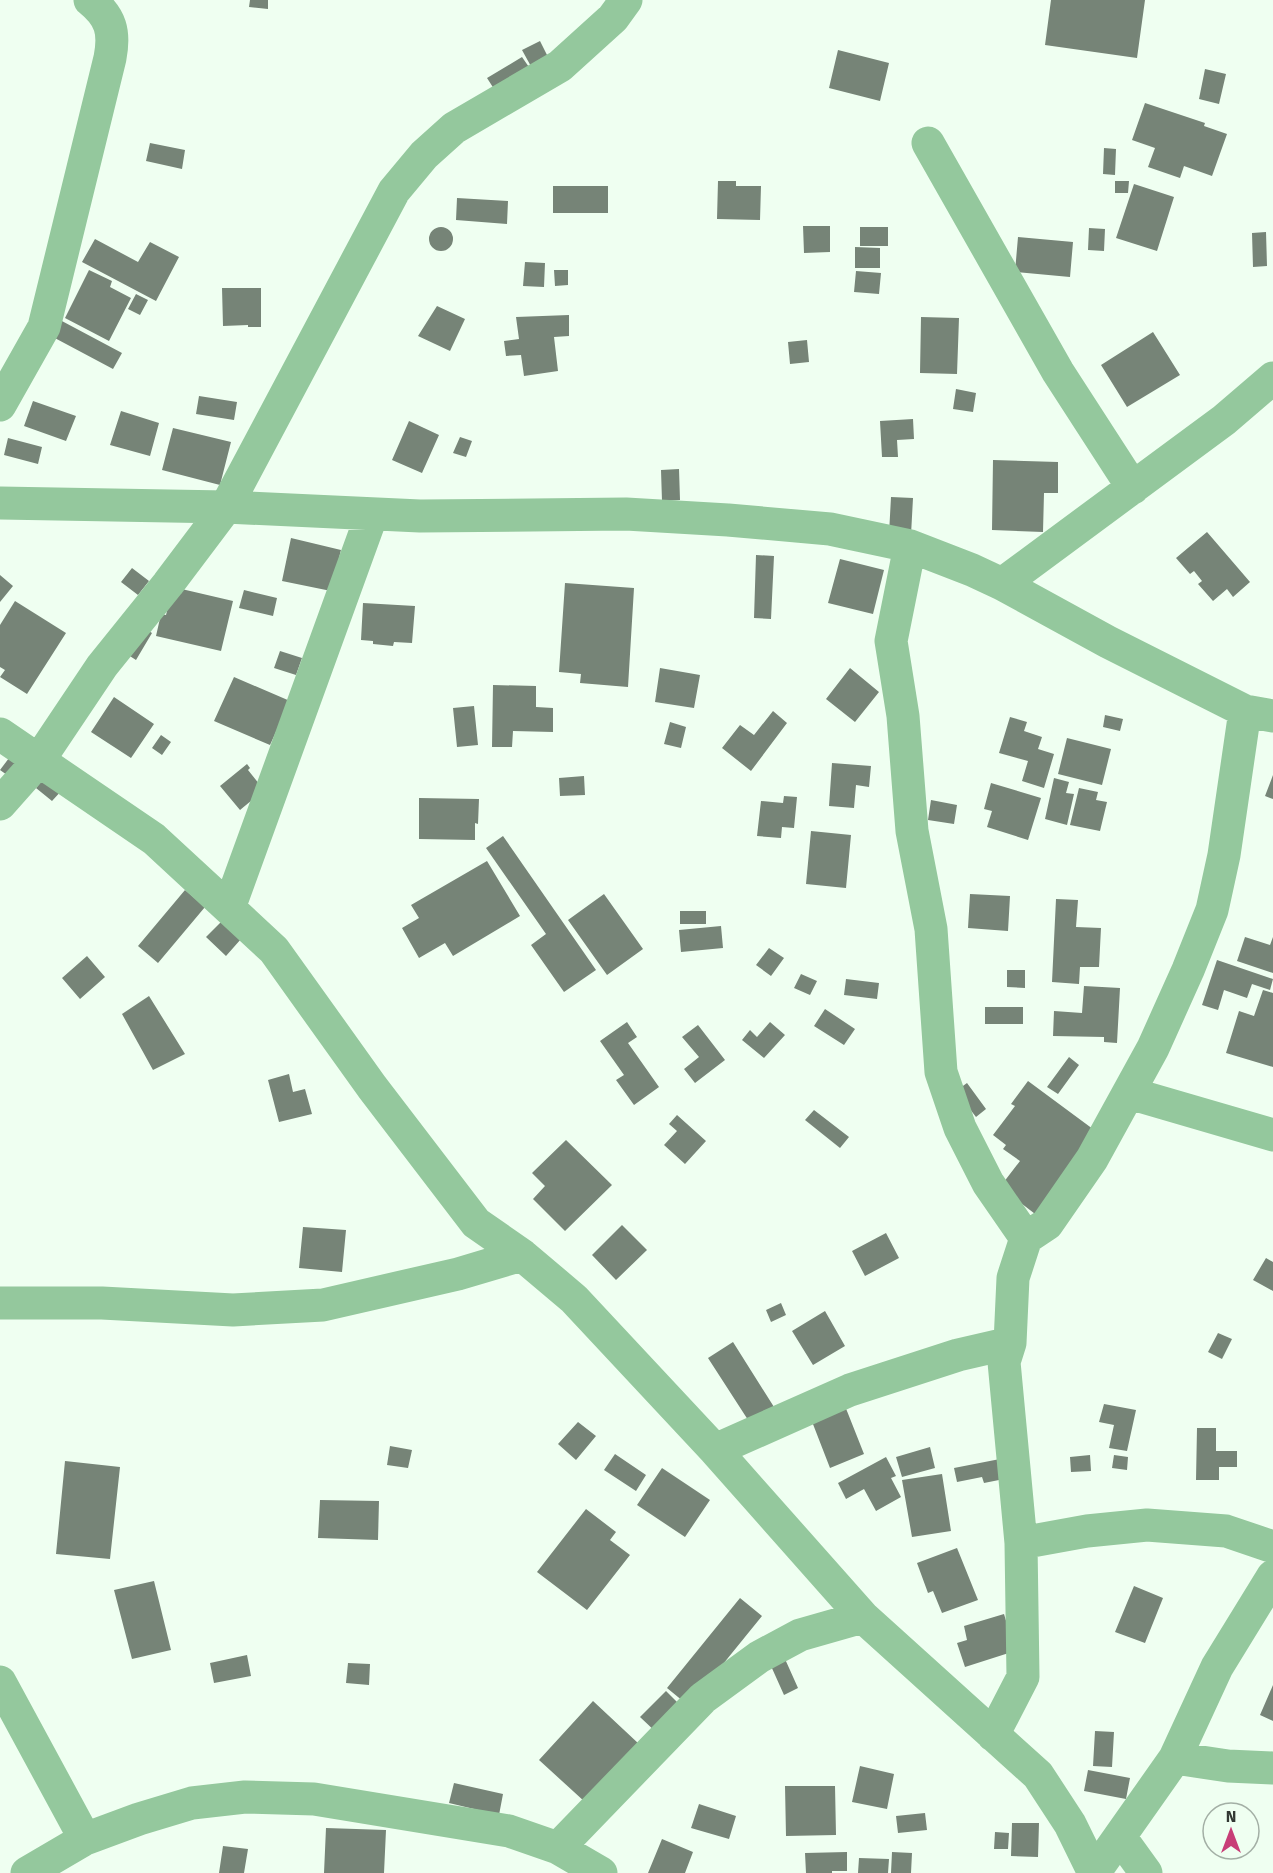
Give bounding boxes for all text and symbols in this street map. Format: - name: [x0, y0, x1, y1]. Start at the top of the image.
- north arrow: [1201, 1801, 1261, 1861]
- text: N: [1226, 1807, 1236, 1826]

